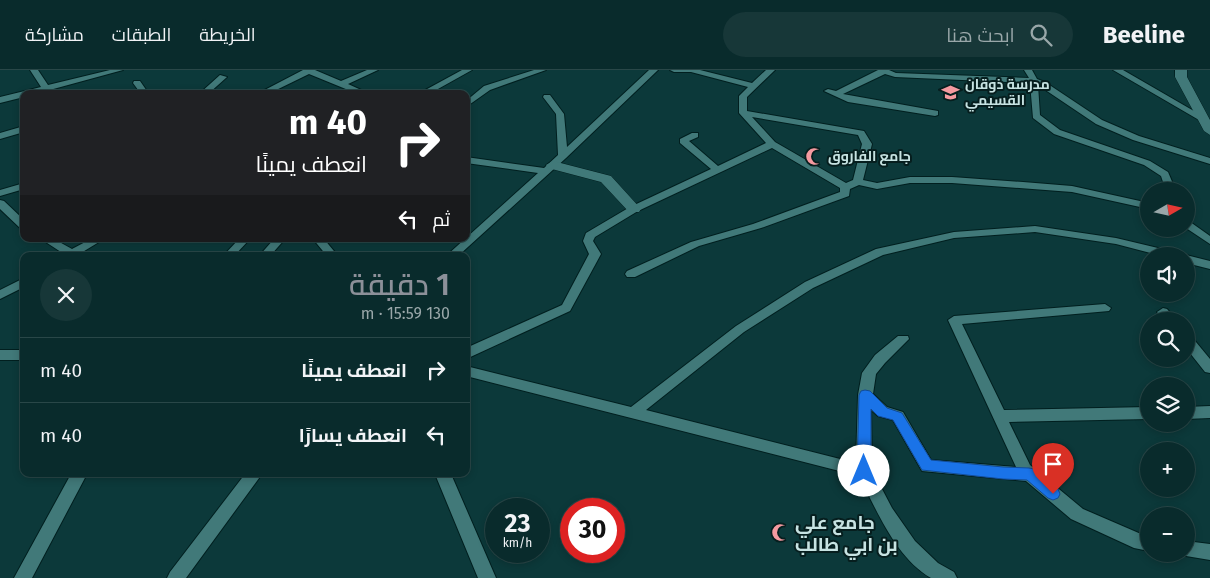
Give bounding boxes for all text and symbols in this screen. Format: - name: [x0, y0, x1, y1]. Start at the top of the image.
- search box: [723, 12, 1073, 57]
- icon: search: [1027, 21, 1055, 49]
- text: Beeline: [1103, 21, 1185, 49]
- text: مشاركة: [25, 24, 84, 46]
- text: الطبقات: [112, 24, 171, 46]
- text: الخريطة: [199, 24, 256, 46]
- text: ابحث هنا: [946, 24, 1015, 47]
- place label: مدرسة ذوقان القسيمي: [965, 76, 1050, 112]
- school or university icon: مدرسة ذوقان القسيمي: [941, 82, 961, 102]
- text: 40 m: [289, 101, 367, 143]
- icon: right: [385, 110, 450, 175]
- mosque icon: جامع الفاروق: [804, 146, 824, 166]
- place label: جامع الفاروق: [828, 148, 911, 166]
- text: انعطف يمينًا: [256, 151, 367, 178]
- north arrow: [1140, 182, 1195, 238]
- map controls: [1140, 182, 1195, 562]
- icon: left: [394, 205, 422, 233]
- text: ثم: [432, 208, 450, 231]
- button: sound: [1140, 247, 1195, 302]
- text: 1 دقيقة: [349, 267, 450, 303]
- button: close: [40, 269, 92, 321]
- text: 130 m · 15:59: [361, 304, 450, 323]
- button: search: [1140, 312, 1195, 367]
- icon: right: [422, 356, 450, 384]
- text: 40 m: [40, 359, 82, 382]
- text: انعطف يمينًا: [301, 359, 407, 382]
- button: layers: [1140, 377, 1195, 432]
- icon: left: [422, 421, 450, 449]
- text: 40 m: [40, 424, 82, 447]
- text: انعطف يسارًا: [299, 424, 407, 447]
- button: +: [1140, 442, 1195, 497]
- pin: [1032, 443, 1074, 494]
- position arrow: [837, 444, 889, 496]
- icon: arrive: [1039, 450, 1067, 478]
- speed limit sign: 30: [560, 498, 625, 563]
- button: −: [1140, 507, 1195, 562]
- text: 23: [505, 509, 530, 539]
- place label: جامع علي بن ابي طالب: [795, 511, 898, 560]
- mosque icon: جامع علي بن ابي طالب: [771, 523, 791, 543]
- text: km/h: [503, 536, 532, 550]

